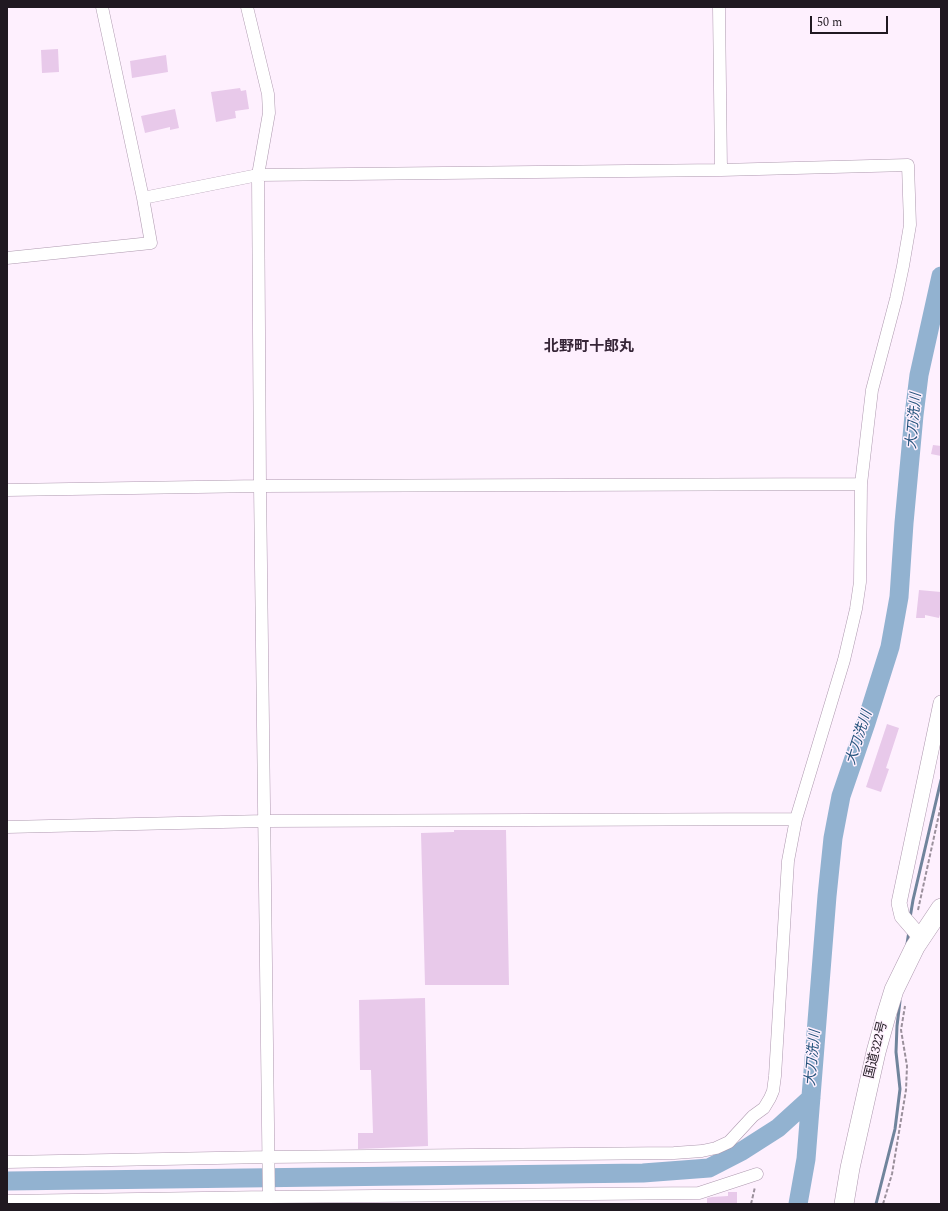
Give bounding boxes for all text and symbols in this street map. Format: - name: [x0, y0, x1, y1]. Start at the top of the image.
- scale bar: [812, 8, 890, 34]
- text: 50 m: [817, 13, 842, 32]
- district label: 北野町十郎丸: [544, 339, 634, 357]
- water label: 大刀洗川: [904, 392, 926, 450]
- water label: 大刀洗川: [843, 709, 877, 767]
- street label: 国道322号: [862, 1020, 892, 1080]
- water label: 大刀洗川: [803, 1029, 825, 1087]

